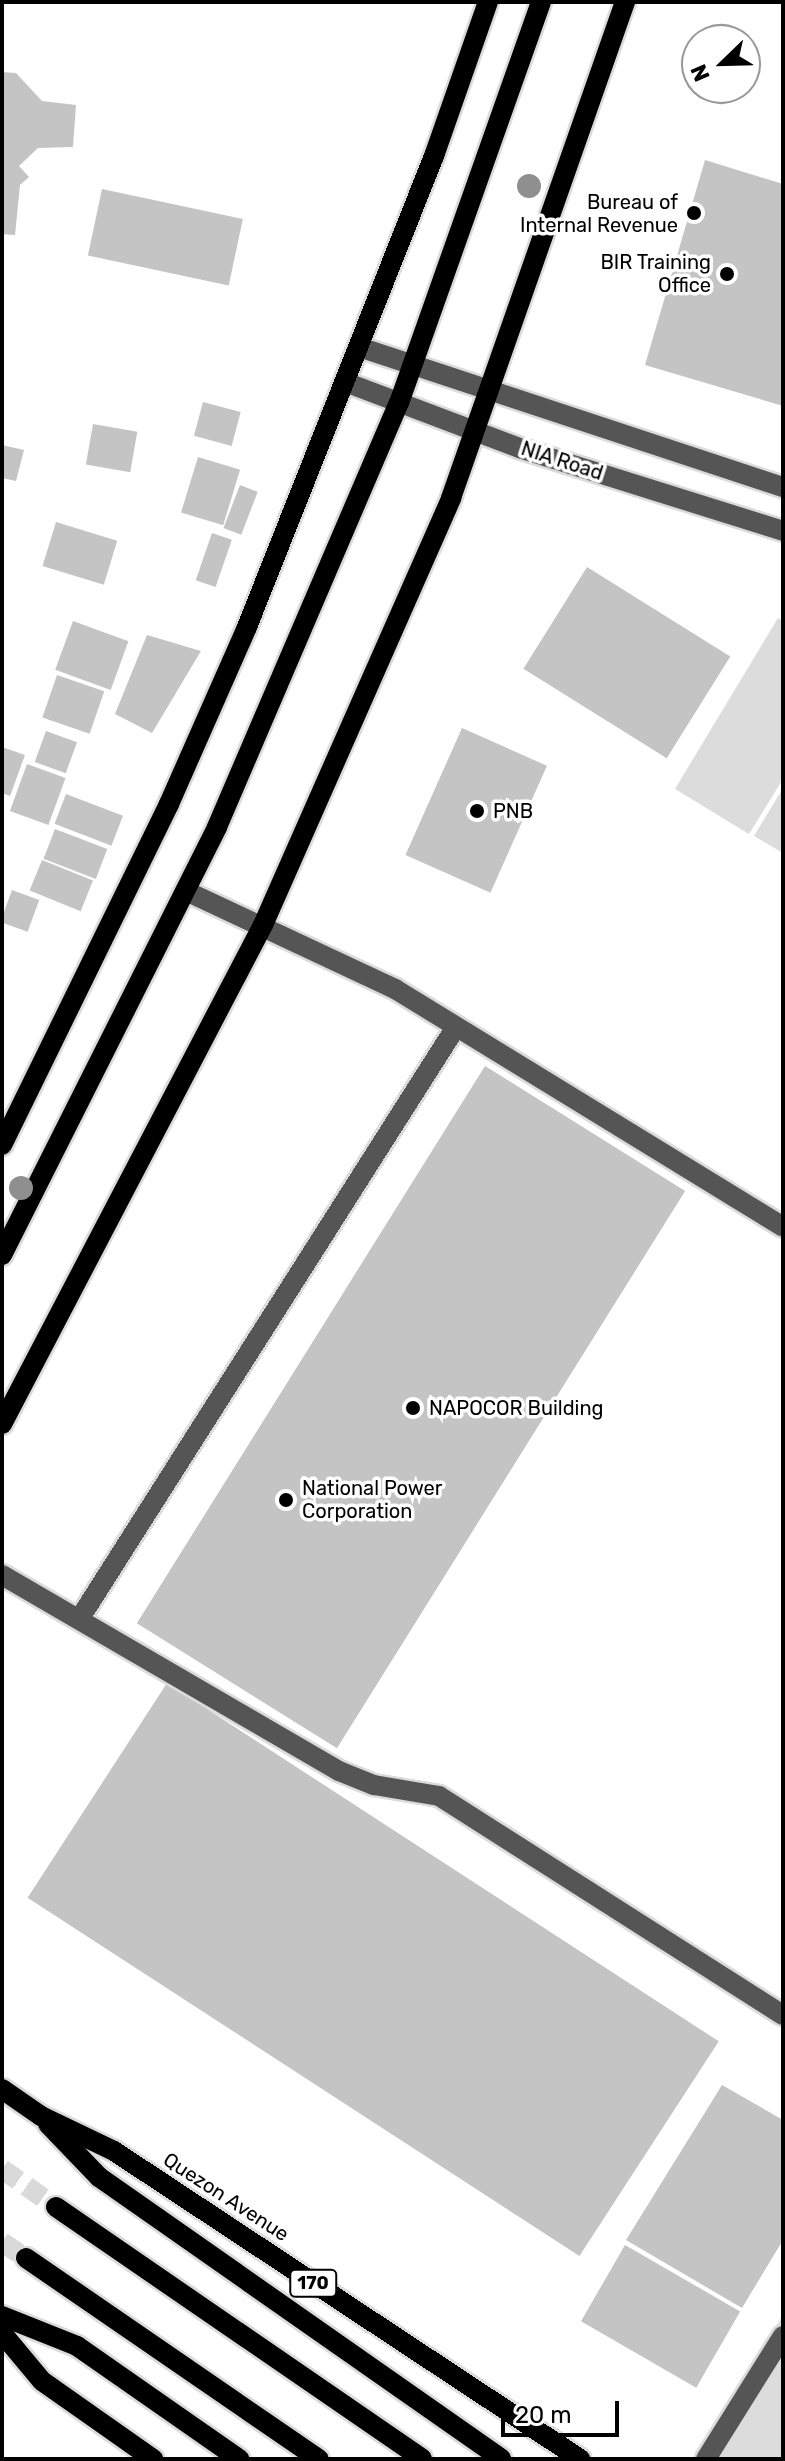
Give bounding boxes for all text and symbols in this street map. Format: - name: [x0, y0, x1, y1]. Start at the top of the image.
- north arrow: [681, 24, 761, 104]
- text: N: [685, 60, 716, 85]
- place label: Bureau of Internal Revenue: [520, 190, 678, 237]
- marker: Bureau of Internal Revenue: [685, 204, 703, 222]
- place label: BIR Training Office: [600, 250, 711, 297]
- marker: BIR Training Office: [718, 265, 736, 283]
- street label: NIA Road: [518, 436, 606, 486]
- place label: PNB: [493, 799, 533, 823]
- marker: PNB: [468, 802, 486, 820]
- place label: NAPOCOR Building: [429, 1396, 603, 1420]
- marker: NAPOCOR Building: [404, 1399, 422, 1417]
- place label: National Power Corporation: [302, 1476, 442, 1523]
- marker: National Power Corporation: [277, 1491, 295, 1509]
- street label: Quezon Avenue: [159, 2147, 293, 2247]
- road number: 170: [289, 2269, 337, 2297]
- scale bar: [505, 2385, 623, 2435]
- text: 20 m: [515, 2401, 572, 2429]

